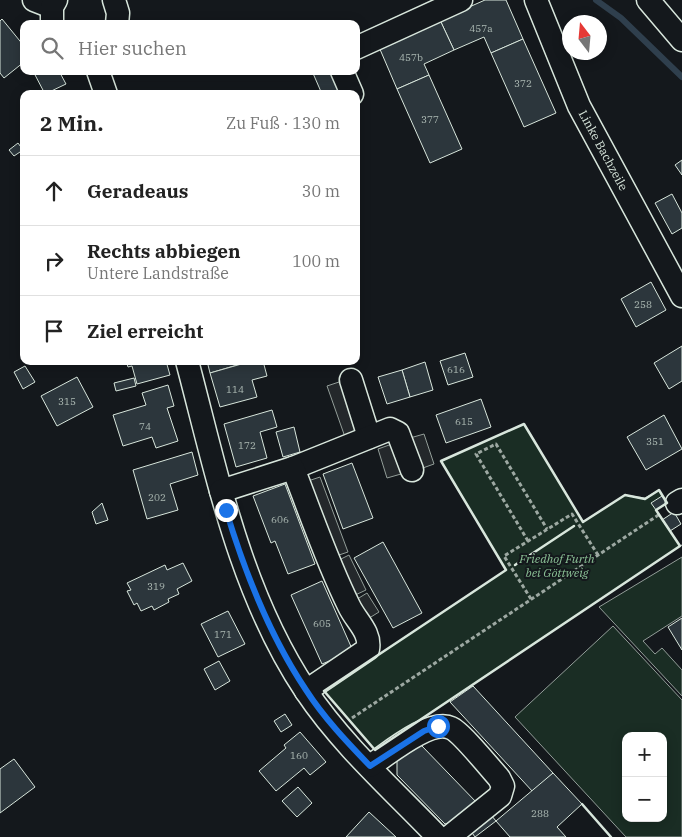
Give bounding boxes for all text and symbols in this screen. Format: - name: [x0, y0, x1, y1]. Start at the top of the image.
- north arrow: [562, 15, 607, 60]
- search box: [20, 20, 360, 75]
- house number: 457a: [469, 22, 493, 35]
- icon: search: [38, 34, 66, 62]
- text: Hier suchen: [78, 36, 187, 60]
- house number: 457b: [399, 51, 423, 64]
- house number: 372: [514, 77, 532, 90]
- street label: Linke Bachzeile: [576, 107, 631, 193]
- text: 2 Min.: [40, 109, 103, 137]
- text: Zu Fuß · 130 m: [226, 113, 340, 133]
- house number: 377: [421, 113, 439, 126]
- icon: ahead: [40, 177, 68, 205]
- text: Geradeaus: [87, 179, 188, 203]
- text: 30 m: [302, 181, 340, 201]
- text: Rechts abbiegen: [87, 239, 241, 263]
- icon: right: [40, 247, 68, 275]
- text: 100 m: [292, 251, 340, 271]
- text: Untere Landstraße: [87, 263, 229, 283]
- house number: 258: [634, 298, 652, 311]
- icon: arrive: [40, 317, 68, 345]
- text: Ziel erreicht: [87, 319, 203, 343]
- house number: 616: [447, 363, 465, 376]
- house number: 114: [226, 383, 244, 396]
- house number: 315: [58, 395, 76, 408]
- house number: 615: [455, 415, 473, 428]
- house number: 74: [139, 420, 151, 433]
- house number: 351: [646, 435, 664, 448]
- house number: 172: [238, 439, 256, 452]
- house number: 202: [148, 491, 166, 504]
- route end: [215, 499, 238, 522]
- house number: 606: [271, 513, 289, 526]
- park label: Friedhof Furth bei Göttweig: [518, 551, 595, 580]
- house number: 319: [147, 580, 165, 593]
- house number: 605: [313, 617, 331, 630]
- house number: 171: [214, 628, 232, 641]
- route start: [427, 715, 450, 738]
- map controls: [622, 732, 667, 822]
- button: +: [622, 732, 667, 777]
- house number: 160: [290, 749, 308, 762]
- button: −: [622, 777, 667, 822]
- house number: 288: [531, 807, 549, 820]

